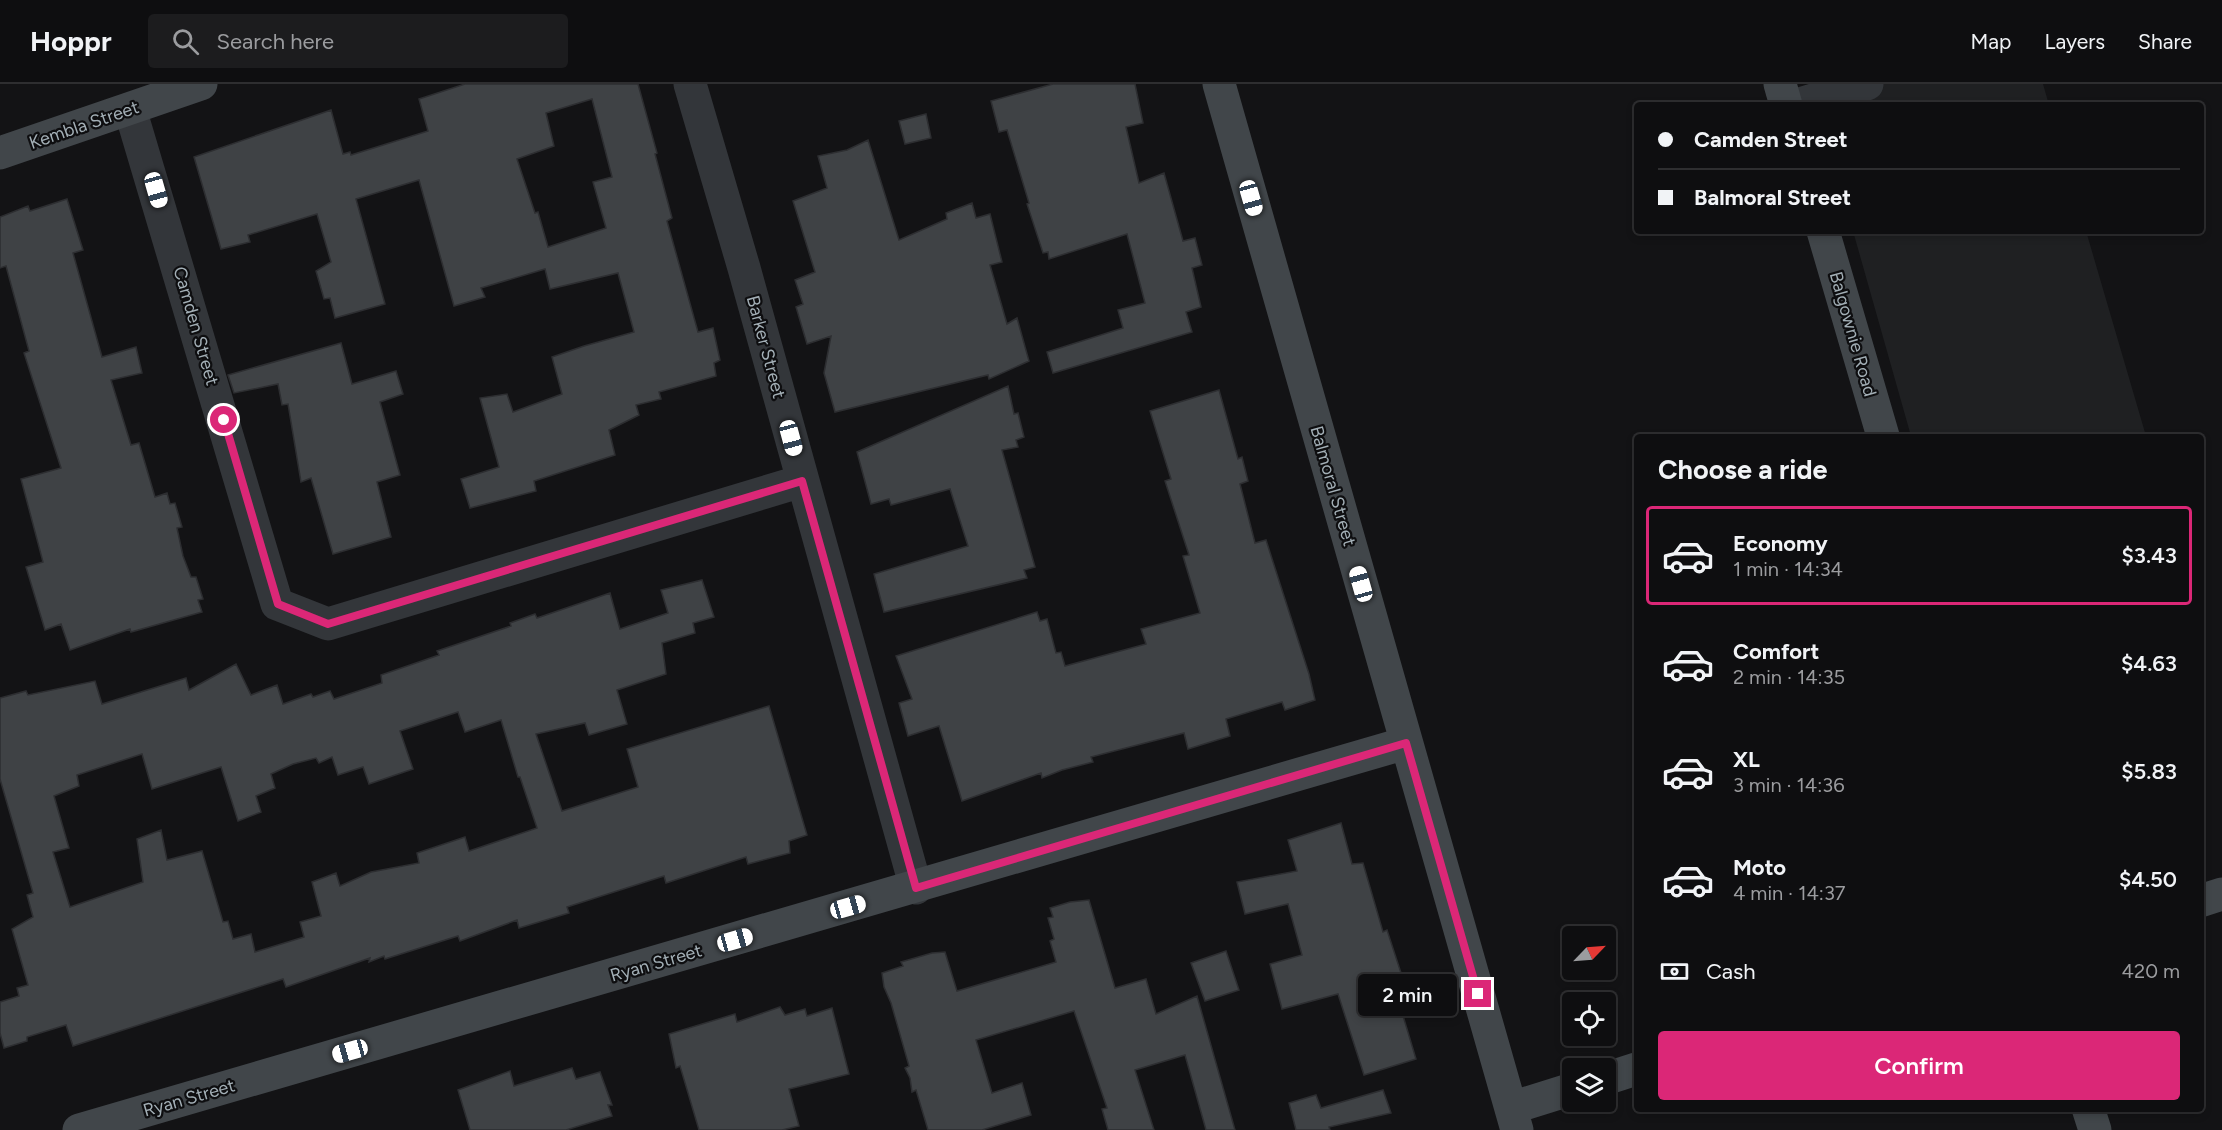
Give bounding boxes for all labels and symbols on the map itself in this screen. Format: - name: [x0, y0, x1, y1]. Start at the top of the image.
- street label: Kembla Street: [26, 96, 142, 154]
- car: [142, 170, 170, 210]
- car: [1237, 178, 1265, 218]
- street label: Camden Street: [169, 264, 224, 388]
- street label: Balgownie Road: [1825, 269, 1881, 399]
- street label: Barker Street: [742, 293, 790, 401]
- route start: [210, 406, 237, 433]
- car: [778, 418, 804, 458]
- street label: Balmoral Street: [1305, 423, 1361, 549]
- car: [1347, 564, 1375, 604]
- car: [828, 893, 868, 921]
- car: [715, 926, 755, 954]
- north arrow: [1562, 926, 1616, 980]
- street label: Ryan Street: [608, 939, 705, 987]
- callout: 2 min: [1358, 973, 1457, 1015]
- route end: [1464, 980, 1491, 1007]
- car: [330, 1037, 370, 1065]
- street label: Ryan Street: [141, 1074, 238, 1122]

